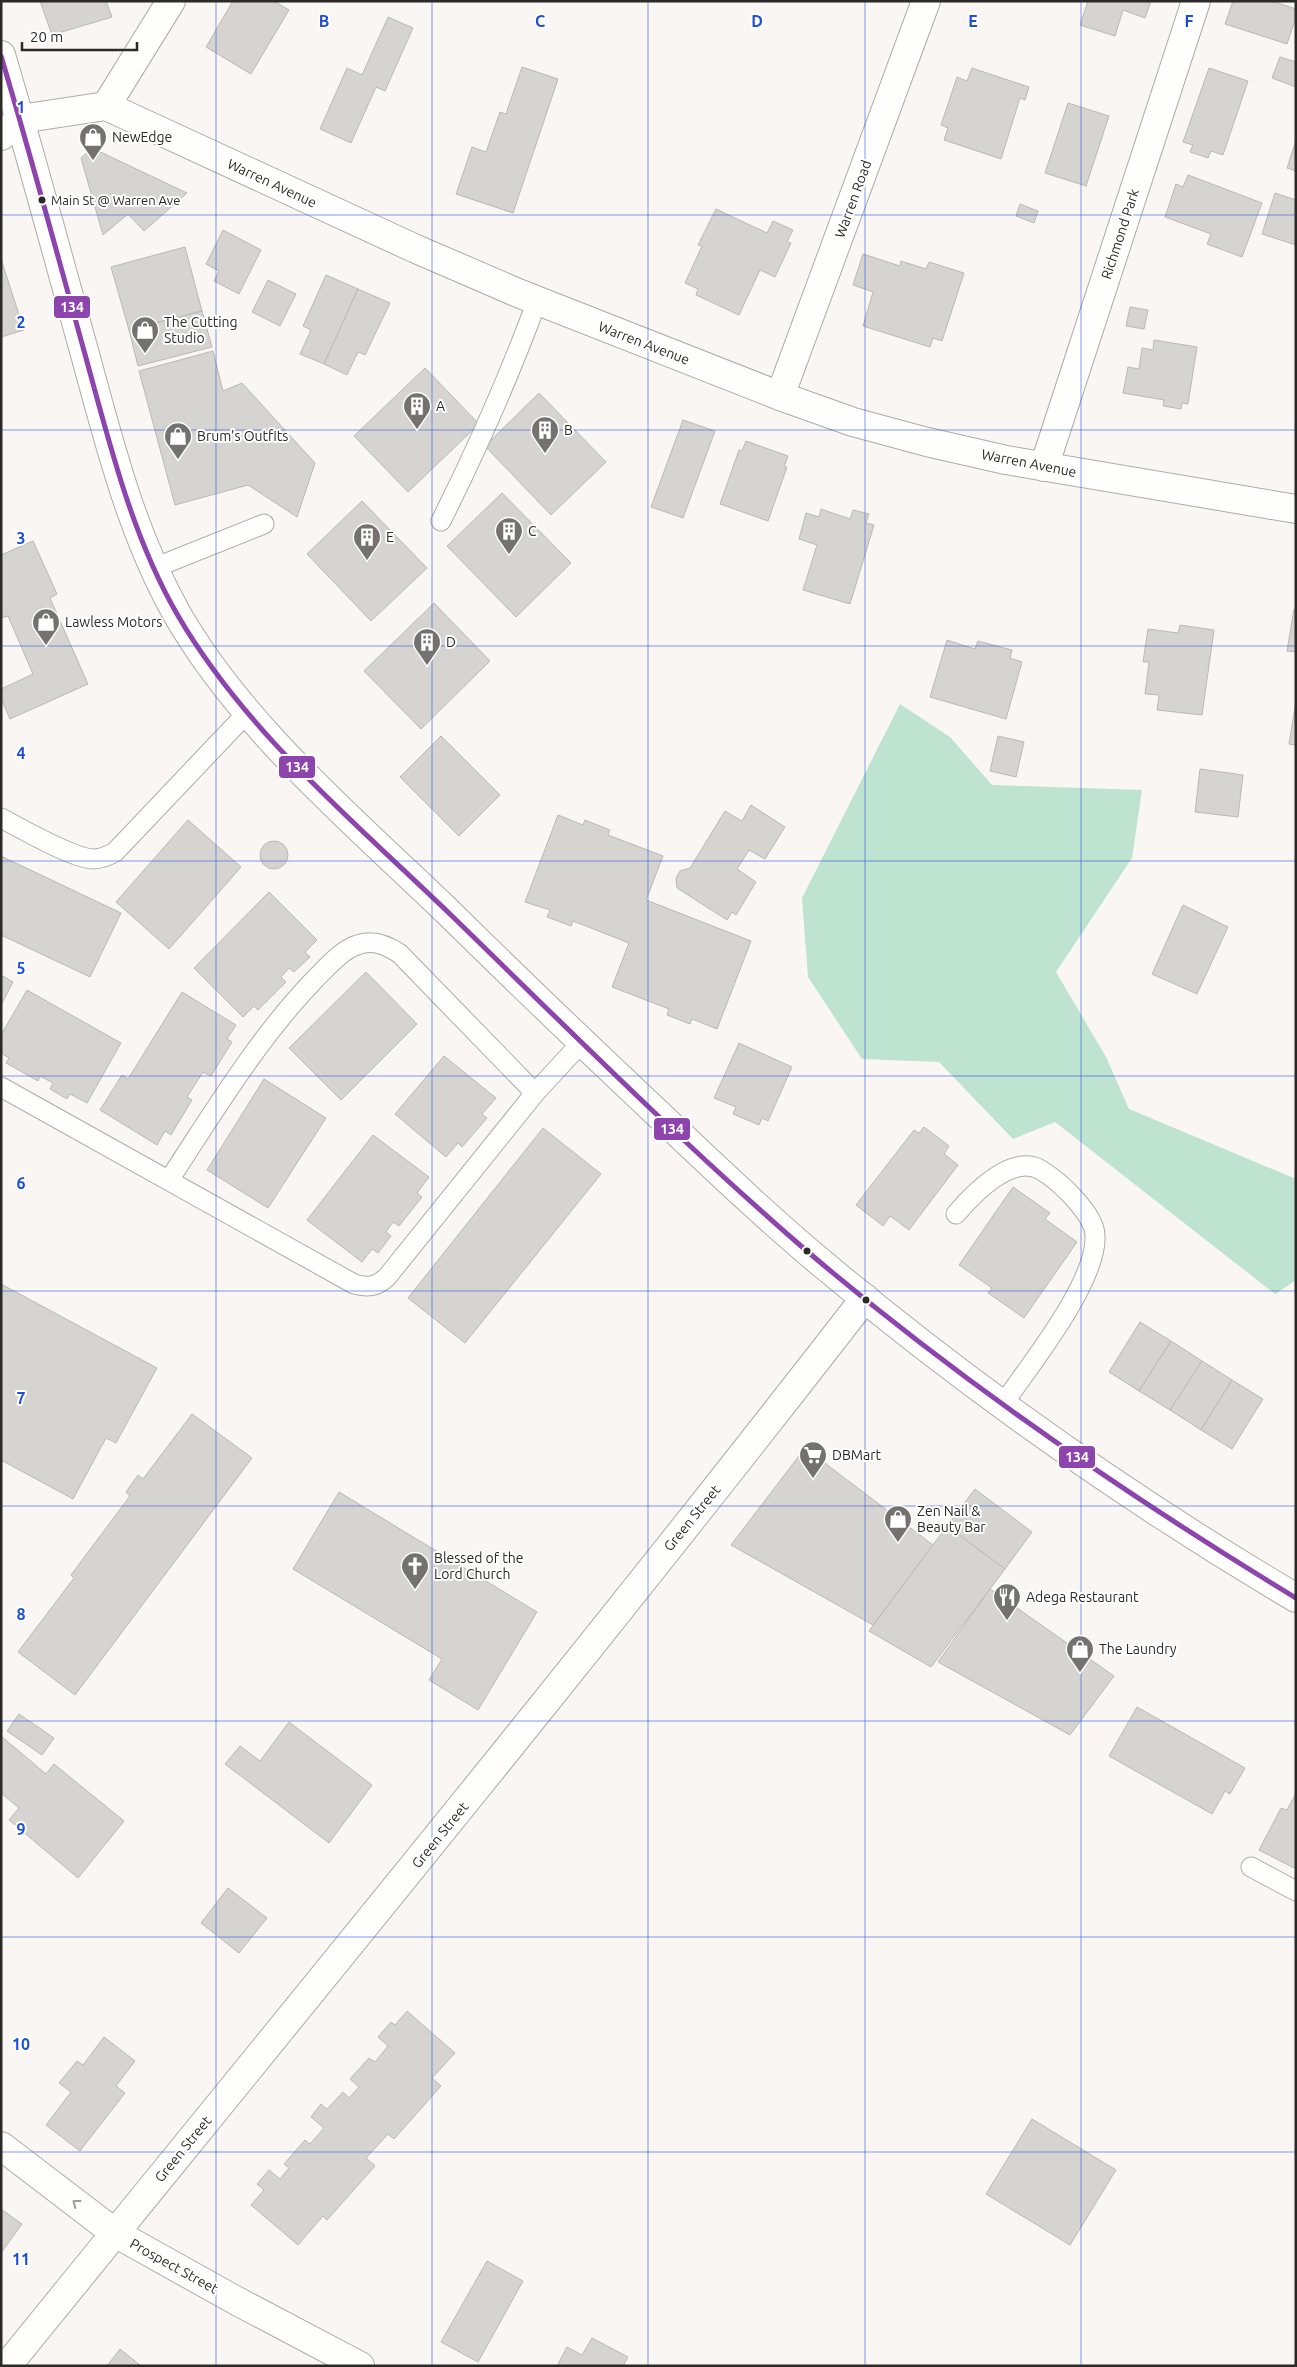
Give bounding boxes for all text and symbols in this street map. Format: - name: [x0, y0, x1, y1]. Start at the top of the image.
- text: B: [319, 12, 329, 30]
- text: C: [535, 12, 545, 30]
- text: D: [751, 12, 763, 30]
- text: E: [968, 12, 978, 30]
- text: F: [1185, 12, 1194, 30]
- scale bar: [22, 20, 138, 52]
- text: 20 m: [30, 28, 63, 45]
- text: 1: [16, 98, 26, 116]
- shop icon: NewEdge: [78, 122, 108, 161]
- place label: NewEdge: [112, 129, 172, 145]
- street label: Warren Avenue: [225, 155, 319, 211]
- street label: Warren Road: [832, 158, 874, 240]
- street label: Richmond Park: [1098, 187, 1142, 281]
- place label: Main St @ Warren Ave: [51, 193, 180, 207]
- marker: Main St @ Warren Ave: [37, 195, 47, 205]
- line badge: 134: [53, 295, 91, 319]
- text: 134: [60, 299, 84, 315]
- text: 2: [16, 313, 26, 331]
- place label: The Cutting Studio: [164, 314, 238, 346]
- shop icon: The Cutting Studio: [130, 315, 160, 354]
- street label: Warren Avenue: [596, 318, 692, 368]
- building icon: A: [402, 391, 432, 430]
- place label: A: [436, 398, 445, 414]
- building icon: B: [530, 415, 560, 454]
- shop icon: Brum's Outfits: [163, 421, 193, 460]
- place label: B: [564, 422, 573, 438]
- place label: Brum's Outfits: [197, 428, 288, 444]
- street label: Warren Avenue: [980, 446, 1078, 480]
- building icon: C: [494, 516, 524, 555]
- building icon: E: [352, 522, 382, 561]
- place label: C: [528, 523, 537, 539]
- text: 3: [16, 529, 26, 547]
- place label: E: [386, 529, 394, 545]
- shop icon: Lawless Motors: [31, 607, 61, 646]
- place label: Lawless Motors: [65, 614, 162, 630]
- building icon: D: [412, 627, 442, 666]
- place label: D: [446, 634, 456, 650]
- text: 4: [16, 744, 26, 762]
- line badge: 134: [278, 755, 316, 779]
- text: 134: [285, 759, 309, 775]
- text: 5: [16, 959, 26, 977]
- line badge: 134: [653, 1117, 691, 1141]
- text: 134: [660, 1121, 684, 1137]
- text: 6: [16, 1174, 26, 1192]
- unlabelled marker: [802, 1246, 812, 1256]
- unlabelled marker: [861, 1295, 871, 1305]
- text: 7: [16, 1389, 26, 1407]
- supermarket icon: DBMart: [798, 1440, 828, 1479]
- line badge: 134: [1058, 1445, 1096, 1469]
- place label: DBMart: [832, 1447, 881, 1463]
- text: 134: [1065, 1449, 1089, 1465]
- street label: Green Street: [661, 1481, 724, 1554]
- place label: Zen Nail & Beauty Bar: [917, 1503, 986, 1535]
- shop icon: Zen Nail & Beauty Bar: [883, 1504, 913, 1543]
- place label: Blessed of the Lord Church: [434, 1550, 524, 1582]
- church icon: Blessed of the Lord Church: [400, 1551, 430, 1590]
- restaurant icon: Adega Restaurant: [992, 1582, 1022, 1621]
- place label: Adega Restaurant: [1026, 1589, 1139, 1605]
- text: 8: [16, 1605, 26, 1623]
- shop icon: The Laundry: [1065, 1634, 1095, 1673]
- place label: The Laundry: [1099, 1641, 1177, 1657]
- street label: Green Street: [409, 1798, 472, 1871]
- text: 9: [16, 1820, 26, 1838]
- text: 10: [12, 2035, 30, 2053]
- street label: Green Street: [152, 2112, 215, 2185]
- one-way arrow: [73, 2201, 82, 2209]
- street label: Prospect Street: [127, 2235, 221, 2297]
- text: 11: [12, 2250, 30, 2268]

